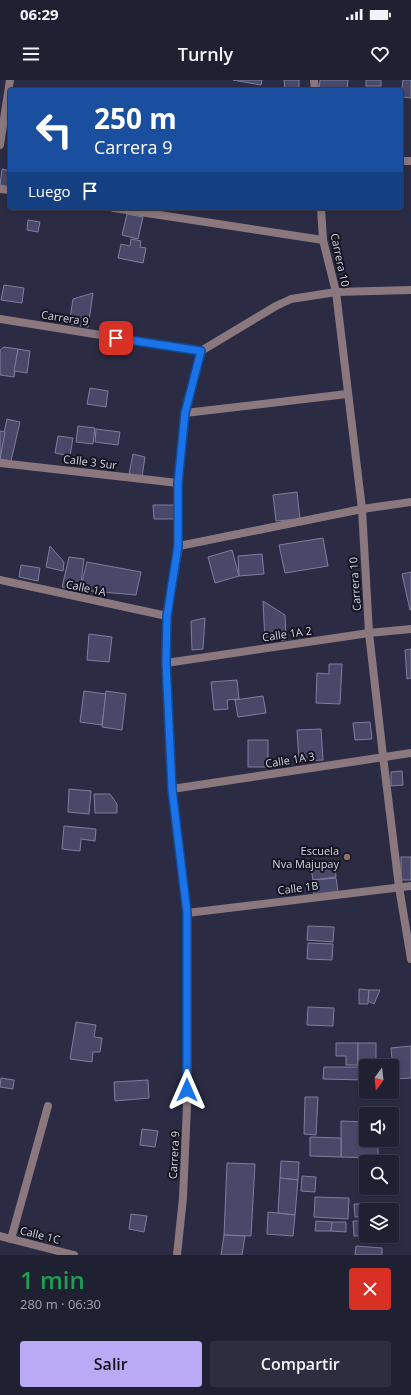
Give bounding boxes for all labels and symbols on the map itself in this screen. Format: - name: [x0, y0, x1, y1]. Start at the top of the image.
- street label: Carrera 10: [328, 232, 353, 288]
- street label: Carrera 9: [40, 306, 90, 329]
- pin: [99, 321, 133, 355]
- street label: Calle 3 Sur: [62, 451, 118, 472]
- street label: Carrera 10: [345, 556, 364, 612]
- street label: Calle 1A: [65, 576, 108, 599]
- street label: Calle 1A 2: [261, 623, 313, 644]
- street label: Calle 1A 3: [264, 748, 316, 771]
- place label: Escuela Nva Majupay: [272, 843, 339, 871]
- marker: Escuela Nva Majupay: [342, 852, 352, 862]
- street label: Calle 1B: [277, 878, 319, 897]
- north arrow: [359, 1059, 399, 1099]
- position arrow: [166, 1069, 208, 1111]
- street label: Carrera 9: [165, 1131, 182, 1179]
- street label: Calle 1C: [18, 1222, 62, 1247]

